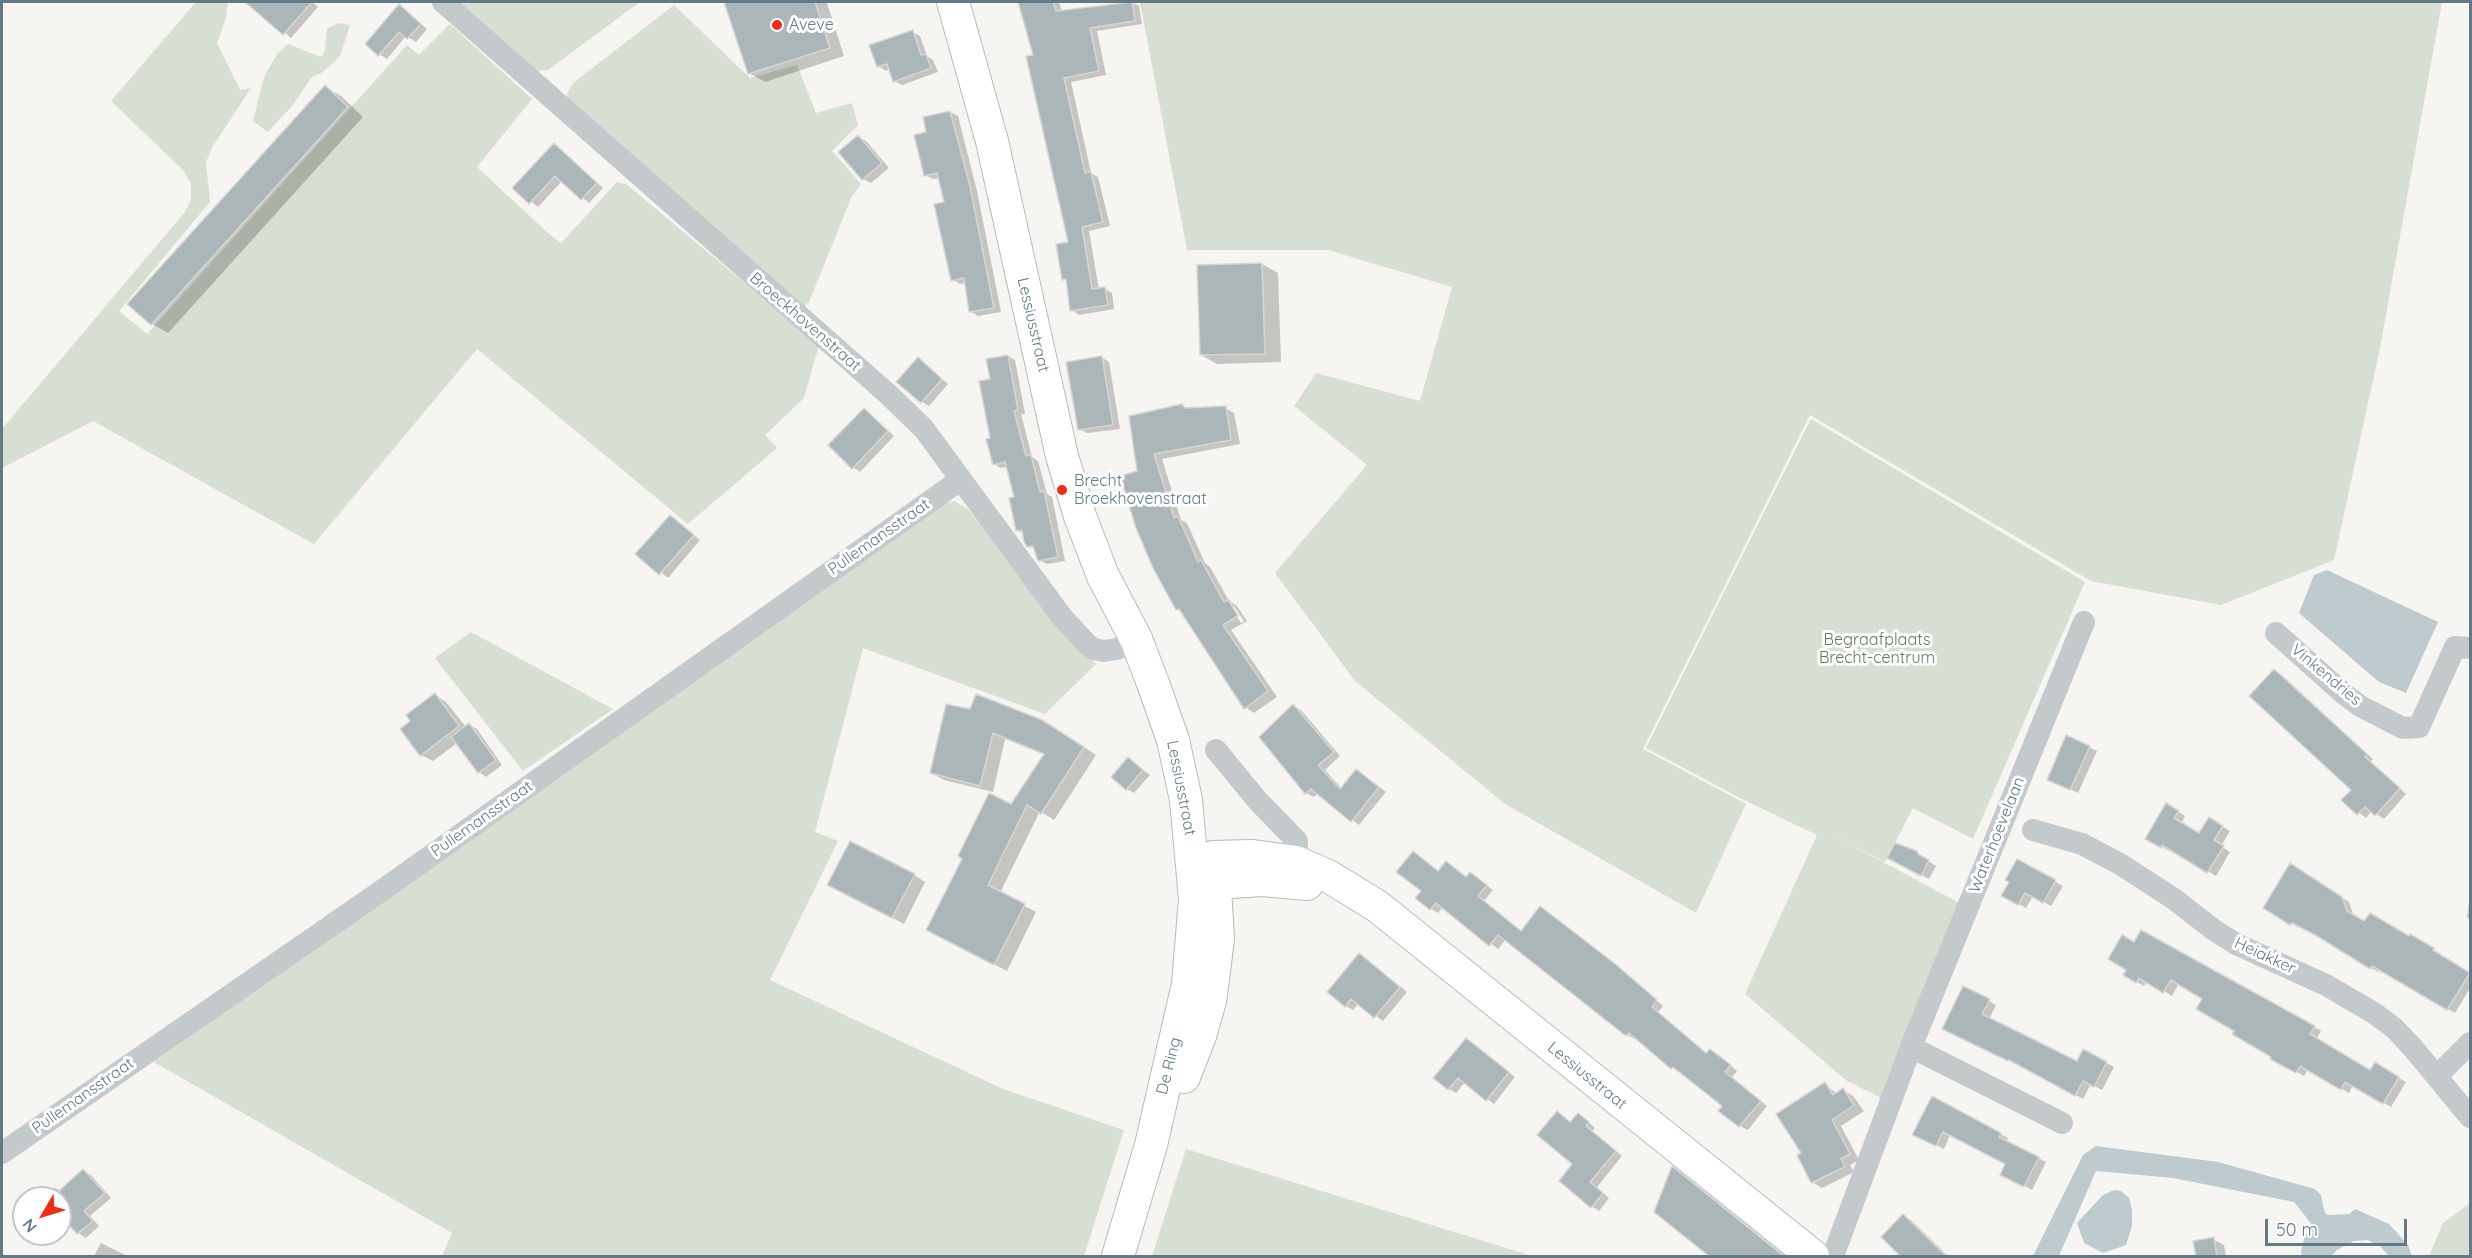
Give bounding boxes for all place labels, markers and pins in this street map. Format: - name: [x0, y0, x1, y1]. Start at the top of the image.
- place label: Aveve: [789, 15, 834, 35]
- marker: Aveve: [770, 18, 784, 32]
- place label: Brecht Broekhovenstraat: [1074, 471, 1207, 509]
- marker: Brecht Broekhovenstraat: [1055, 483, 1069, 497]

